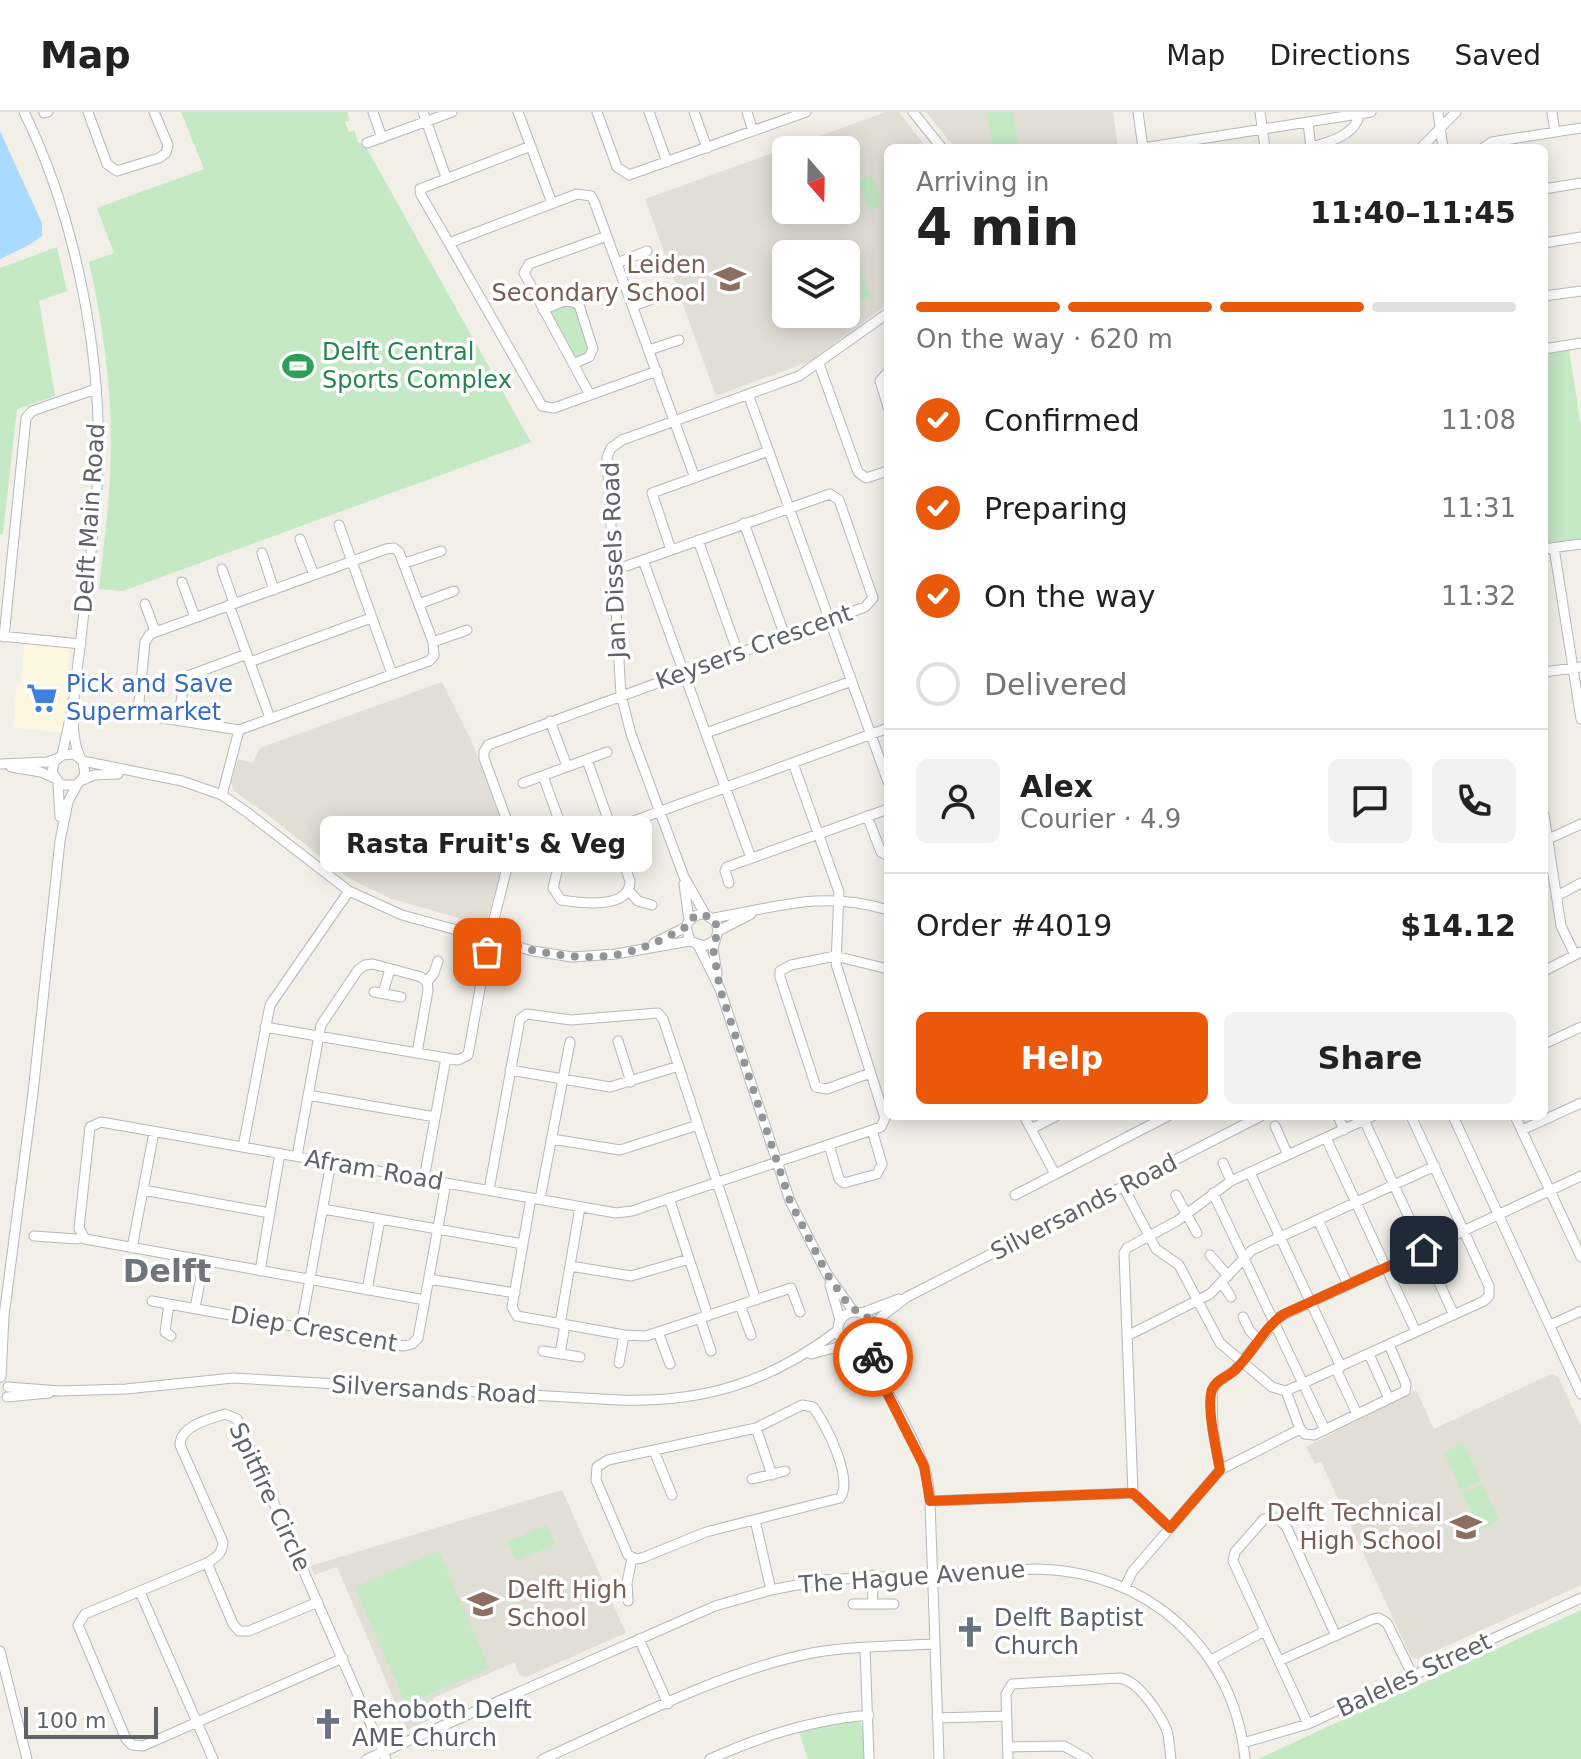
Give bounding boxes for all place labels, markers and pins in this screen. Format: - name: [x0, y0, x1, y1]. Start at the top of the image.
- place label: Leiden Secondary School: [492, 251, 706, 307]
- school or university icon: Leiden Secondary School: [713, 262, 747, 296]
- place label: Delft Central Sports Complex: [322, 338, 512, 394]
- sports icon: Delft Central Sports Complex: [281, 349, 315, 383]
- place label: Pick and Save Supermarket: [66, 670, 233, 726]
- supermarket icon: Pick and Save Supermarket: [25, 681, 59, 715]
- callout: Rasta Fruit's & Veg: [321, 816, 653, 872]
- pin: [453, 918, 521, 986]
- pin: [1390, 1216, 1458, 1284]
- place label: Delft Technical High School: [1267, 1499, 1442, 1555]
- school or university icon: Delft Technical High School: [1449, 1510, 1483, 1544]
- place label: Delft High School: [507, 1576, 627, 1632]
- school or university icon: Delft High School: [466, 1587, 500, 1621]
- place label: Delft Baptist Church: [994, 1604, 1143, 1660]
- church icon: Delft Baptist Church: [953, 1615, 987, 1649]
- place label: Rehoboth Delft AME Church: [352, 1696, 532, 1752]
- church icon: Rehoboth Delft AME Church: [311, 1707, 345, 1741]

